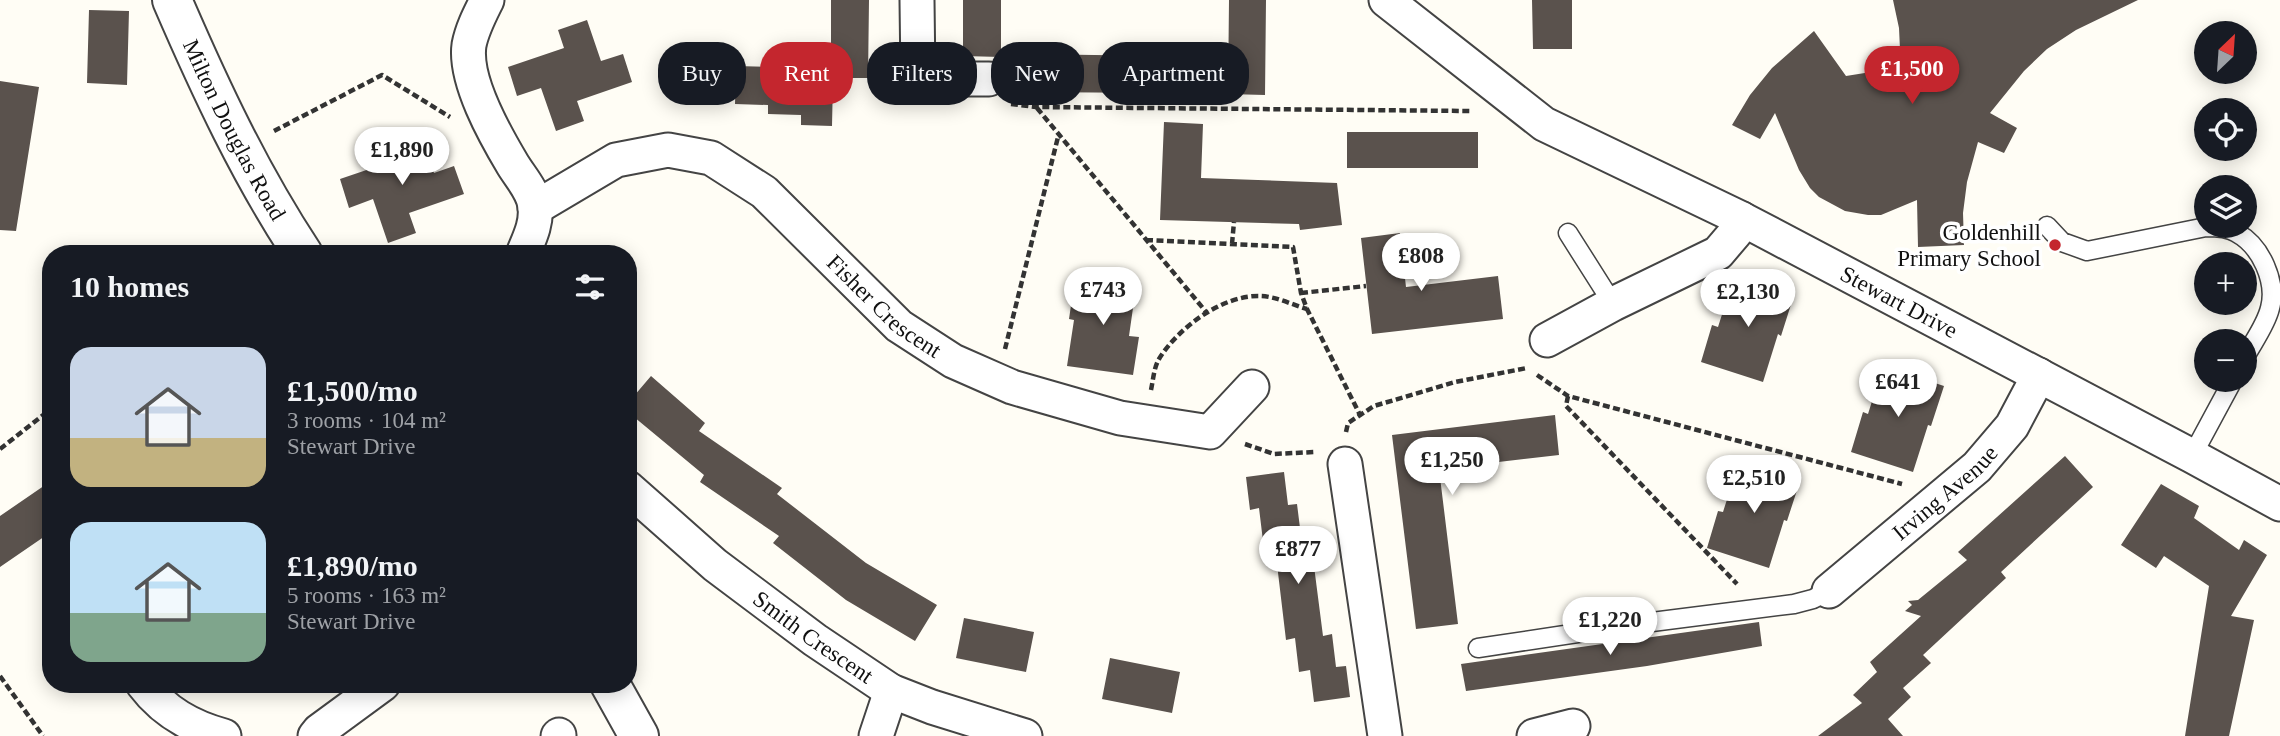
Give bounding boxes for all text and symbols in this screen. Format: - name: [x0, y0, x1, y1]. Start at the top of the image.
- north arrow: [2194, 21, 2258, 84]
- map controls: [2194, 21, 2257, 392]
- street label: Milton Douglas Road: [178, 35, 291, 225]
- chip: Buy: [658, 42, 746, 105]
- chip: Rent: [760, 42, 853, 105]
- chip: Filters: [867, 42, 977, 105]
- chip: New: [991, 42, 1084, 105]
- chip: Apartment: [1098, 42, 1249, 105]
- pin: £1,500: [1855, 46, 1969, 106]
- text: £1,500: [1880, 56, 1944, 81]
- button: locate: [2194, 98, 2257, 161]
- pin: £1,890: [345, 128, 459, 187]
- text: £1,890: [370, 137, 434, 162]
- button: layers: [2194, 175, 2257, 238]
- place label: Goldenhill Primary School: [1897, 220, 2041, 271]
- pin: £808: [1380, 233, 1462, 293]
- marker: Goldenhill Primary School: [2047, 237, 2063, 253]
- text: £808: [1398, 243, 1444, 268]
- street label: Fisher Crescent: [822, 250, 946, 363]
- button: +: [2194, 252, 2257, 315]
- street label: Stewart Drive: [1836, 261, 1962, 343]
- icon: filters: [571, 268, 609, 306]
- pin: £743: [1062, 268, 1144, 327]
- text: 10 homes: [70, 270, 189, 303]
- pin: £2,130: [1691, 270, 1805, 329]
- text: £743: [1080, 277, 1126, 302]
- text: £2,130: [1716, 279, 1780, 304]
- button: −: [2194, 329, 2257, 392]
- pin: £641: [1857, 360, 1939, 419]
- text: £641: [1875, 369, 1921, 394]
- text: £1,500/mo: [287, 374, 418, 407]
- icon: home: [126, 375, 210, 459]
- text: 3 rooms · 104 m²: [287, 408, 446, 433]
- text: Stewart Drive: [287, 434, 415, 459]
- pin: £1,250: [1395, 438, 1509, 497]
- street label: Irving Avenue: [1887, 440, 2002, 545]
- text: £1,250: [1420, 447, 1484, 472]
- pin: £2,510: [1697, 456, 1811, 515]
- text: £2,510: [1722, 465, 1786, 490]
- pin: £877: [1257, 526, 1339, 586]
- text: £877: [1275, 536, 1321, 561]
- text: £1,890/mo: [287, 549, 418, 582]
- icon: home: [126, 550, 210, 634]
- text: 5 rooms · 163 m²: [287, 583, 446, 608]
- street label: Smith Crescent: [748, 586, 878, 688]
- pin: £1,220: [1553, 598, 1667, 657]
- text: £1,220: [1578, 607, 1642, 632]
- text: Stewart Drive: [287, 609, 415, 634]

